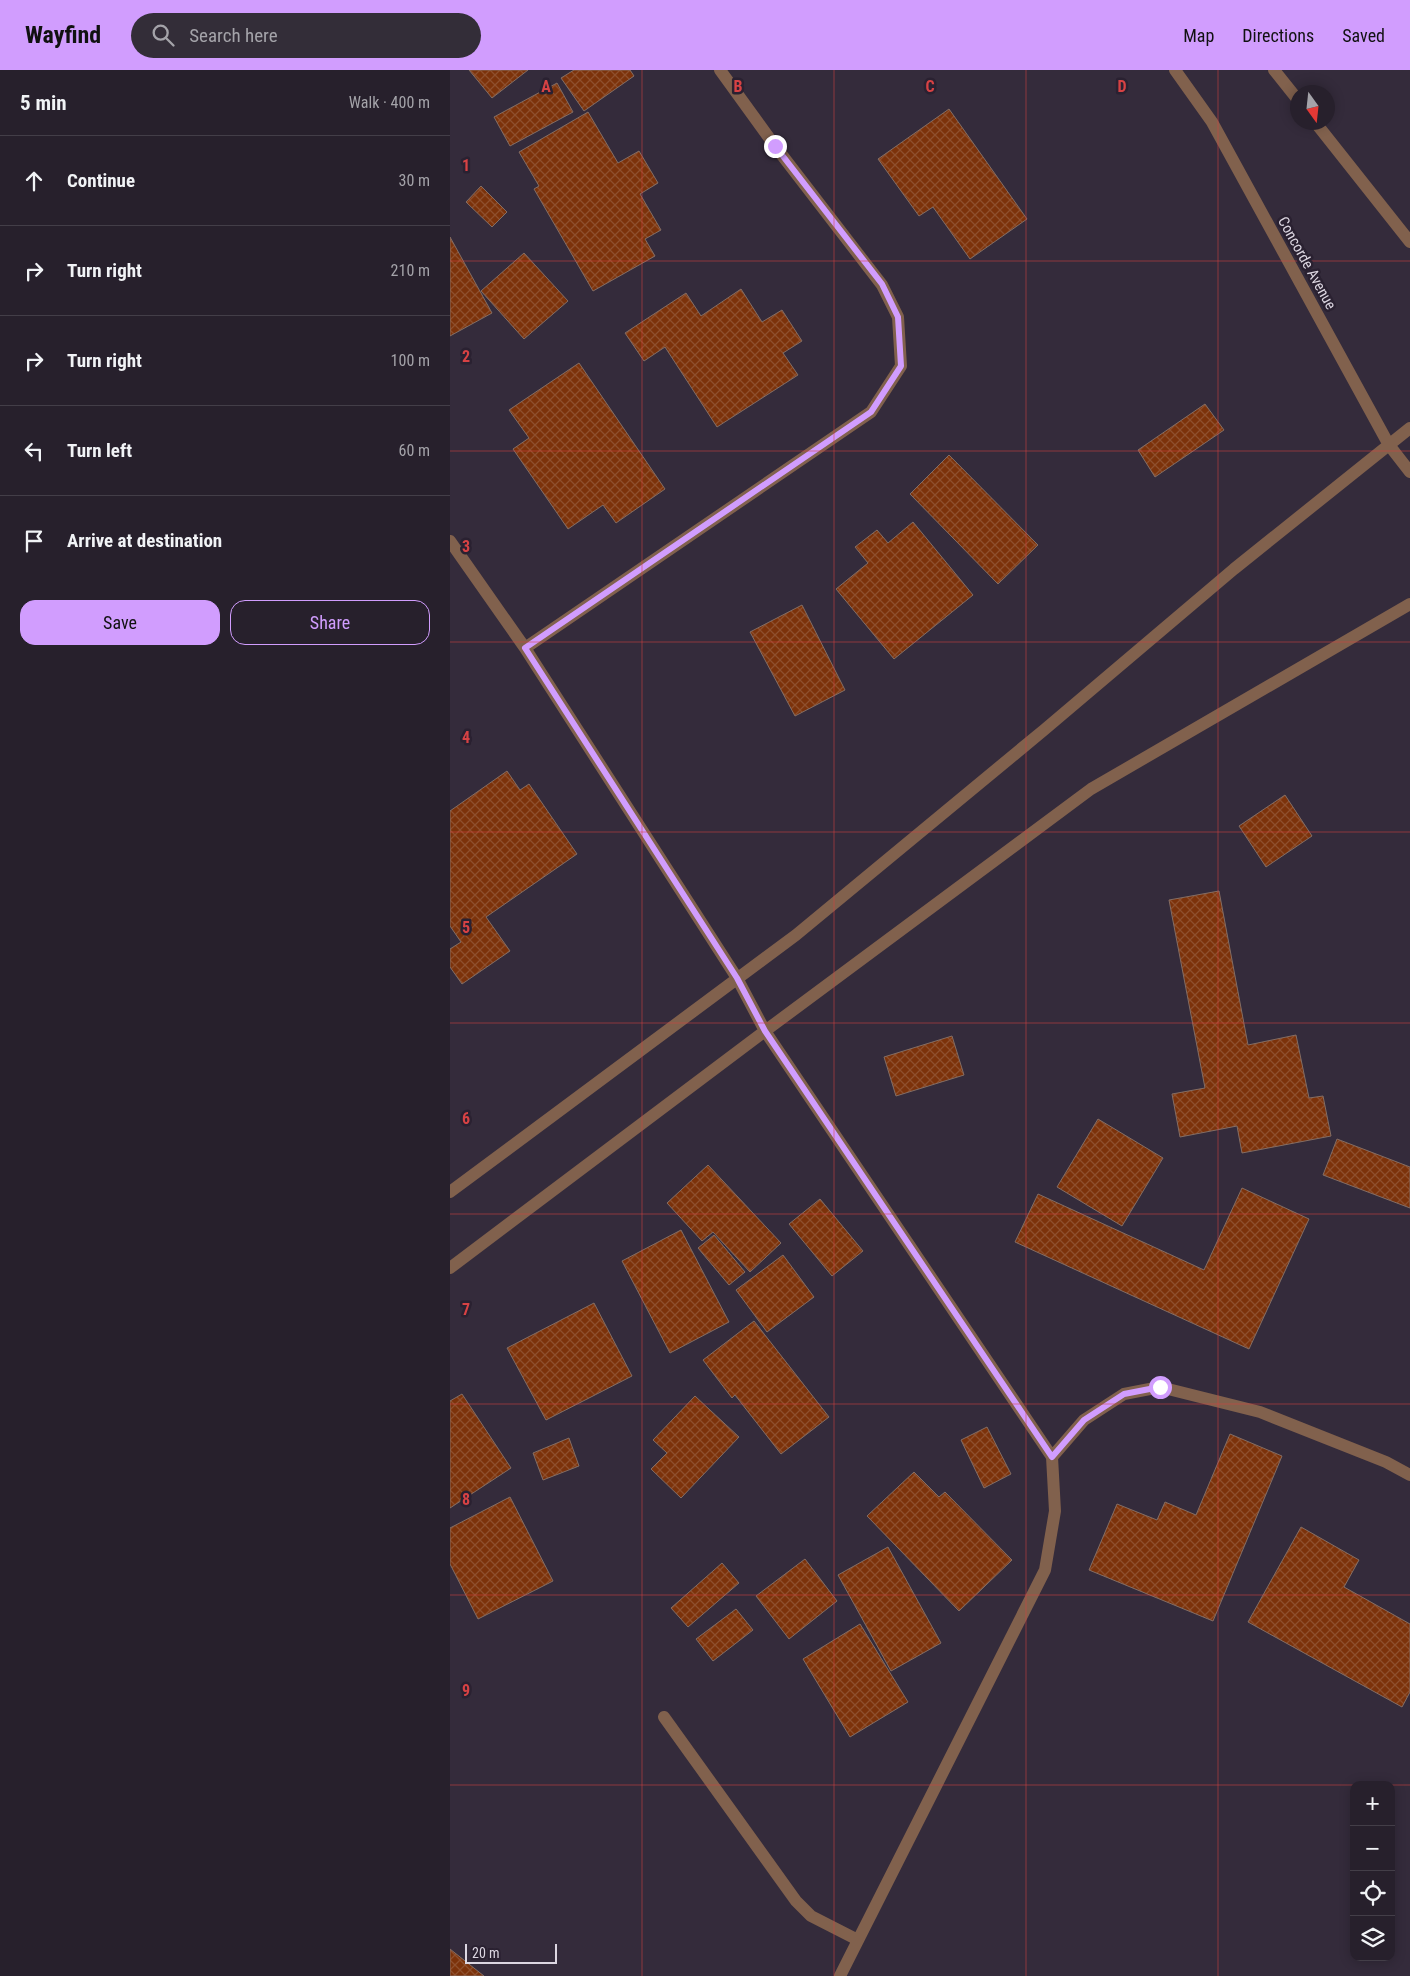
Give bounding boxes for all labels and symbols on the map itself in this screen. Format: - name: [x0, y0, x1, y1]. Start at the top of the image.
- text: A: [541, 77, 551, 96]
- text: B: [734, 77, 743, 96]
- text: C: [925, 77, 935, 96]
- text: D: [1117, 77, 1127, 96]
- north arrow: [1290, 85, 1335, 130]
- route end: [764, 135, 787, 158]
- text: 1: [462, 156, 470, 175]
- street label: Concorde Avenue: [1274, 213, 1340, 313]
- text: 2: [462, 347, 470, 366]
- text: 3: [462, 537, 470, 556]
- text: 4: [462, 728, 470, 747]
- text: 5: [462, 918, 470, 937]
- text: 6: [462, 1109, 470, 1128]
- text: 7: [462, 1300, 470, 1319]
- route start: [1149, 1376, 1172, 1399]
- text: 8: [462, 1490, 470, 1509]
- text: 9: [462, 1681, 470, 1700]
- scale bar: [465, 1941, 558, 1964]

